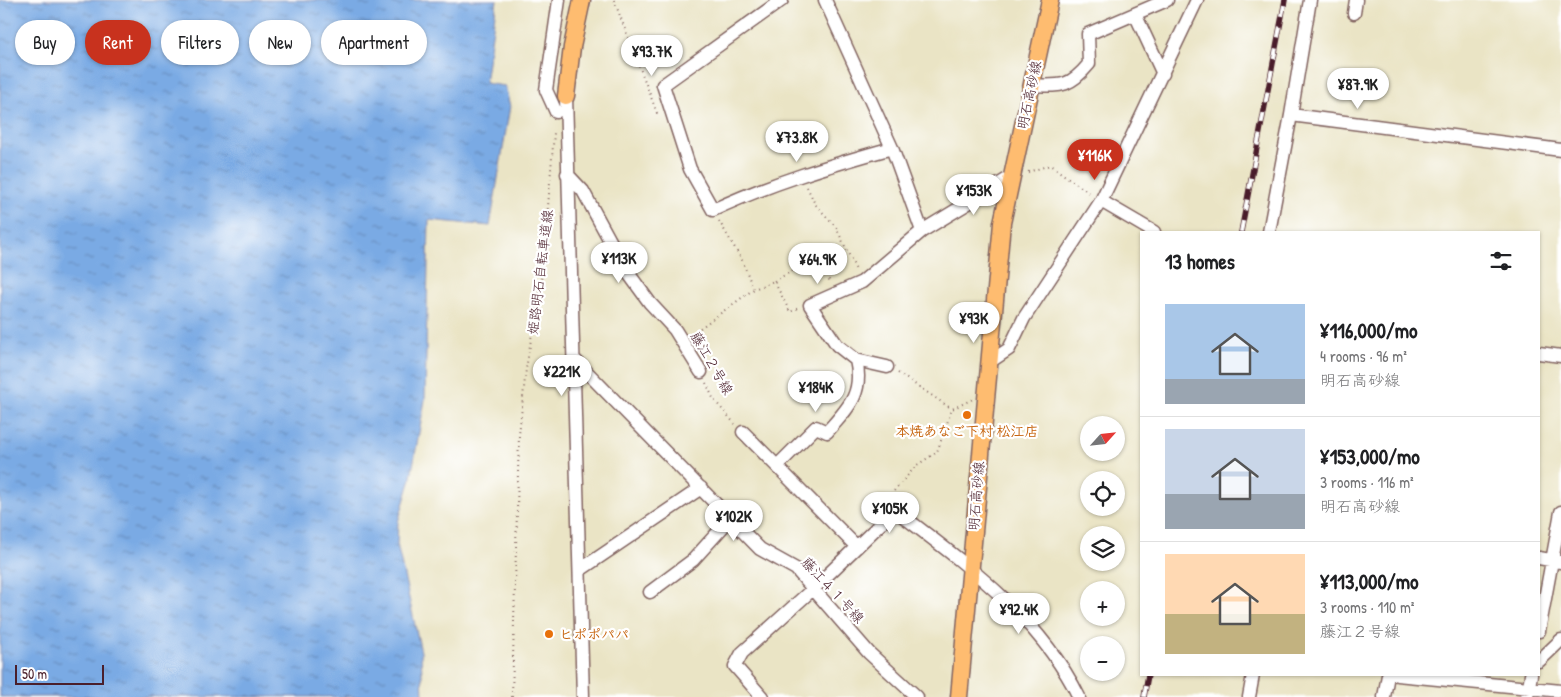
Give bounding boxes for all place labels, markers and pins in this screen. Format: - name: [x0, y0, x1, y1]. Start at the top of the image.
- pin: ¥93.7K: [611, 34, 693, 77]
- pin: ¥87.9K: [1317, 68, 1399, 110]
- pin: ¥73.8K: [756, 120, 838, 163]
- pin: ¥116K: [1060, 138, 1130, 181]
- pin: ¥153K: [939, 174, 1009, 216]
- pin: ¥113K: [584, 242, 654, 284]
- pin: ¥64.9K: [777, 242, 859, 285]
- pin: ¥93K: [944, 302, 1004, 344]
- pin: ¥221K: [527, 354, 597, 397]
- pin: ¥184K: [781, 370, 851, 413]
- marker: 本焼あなご下村 松江店: [961, 409, 973, 421]
- place label: 本焼あなご下村 松江店: [895, 421, 1039, 440]
- pin: ¥105K: [855, 492, 925, 534]
- pin: ¥102K: [699, 500, 769, 542]
- pin: ¥92.4K: [978, 592, 1060, 635]
- place label: ヒポポパパ: [559, 624, 629, 643]
- marker: ヒポポパパ: [543, 628, 555, 640]

